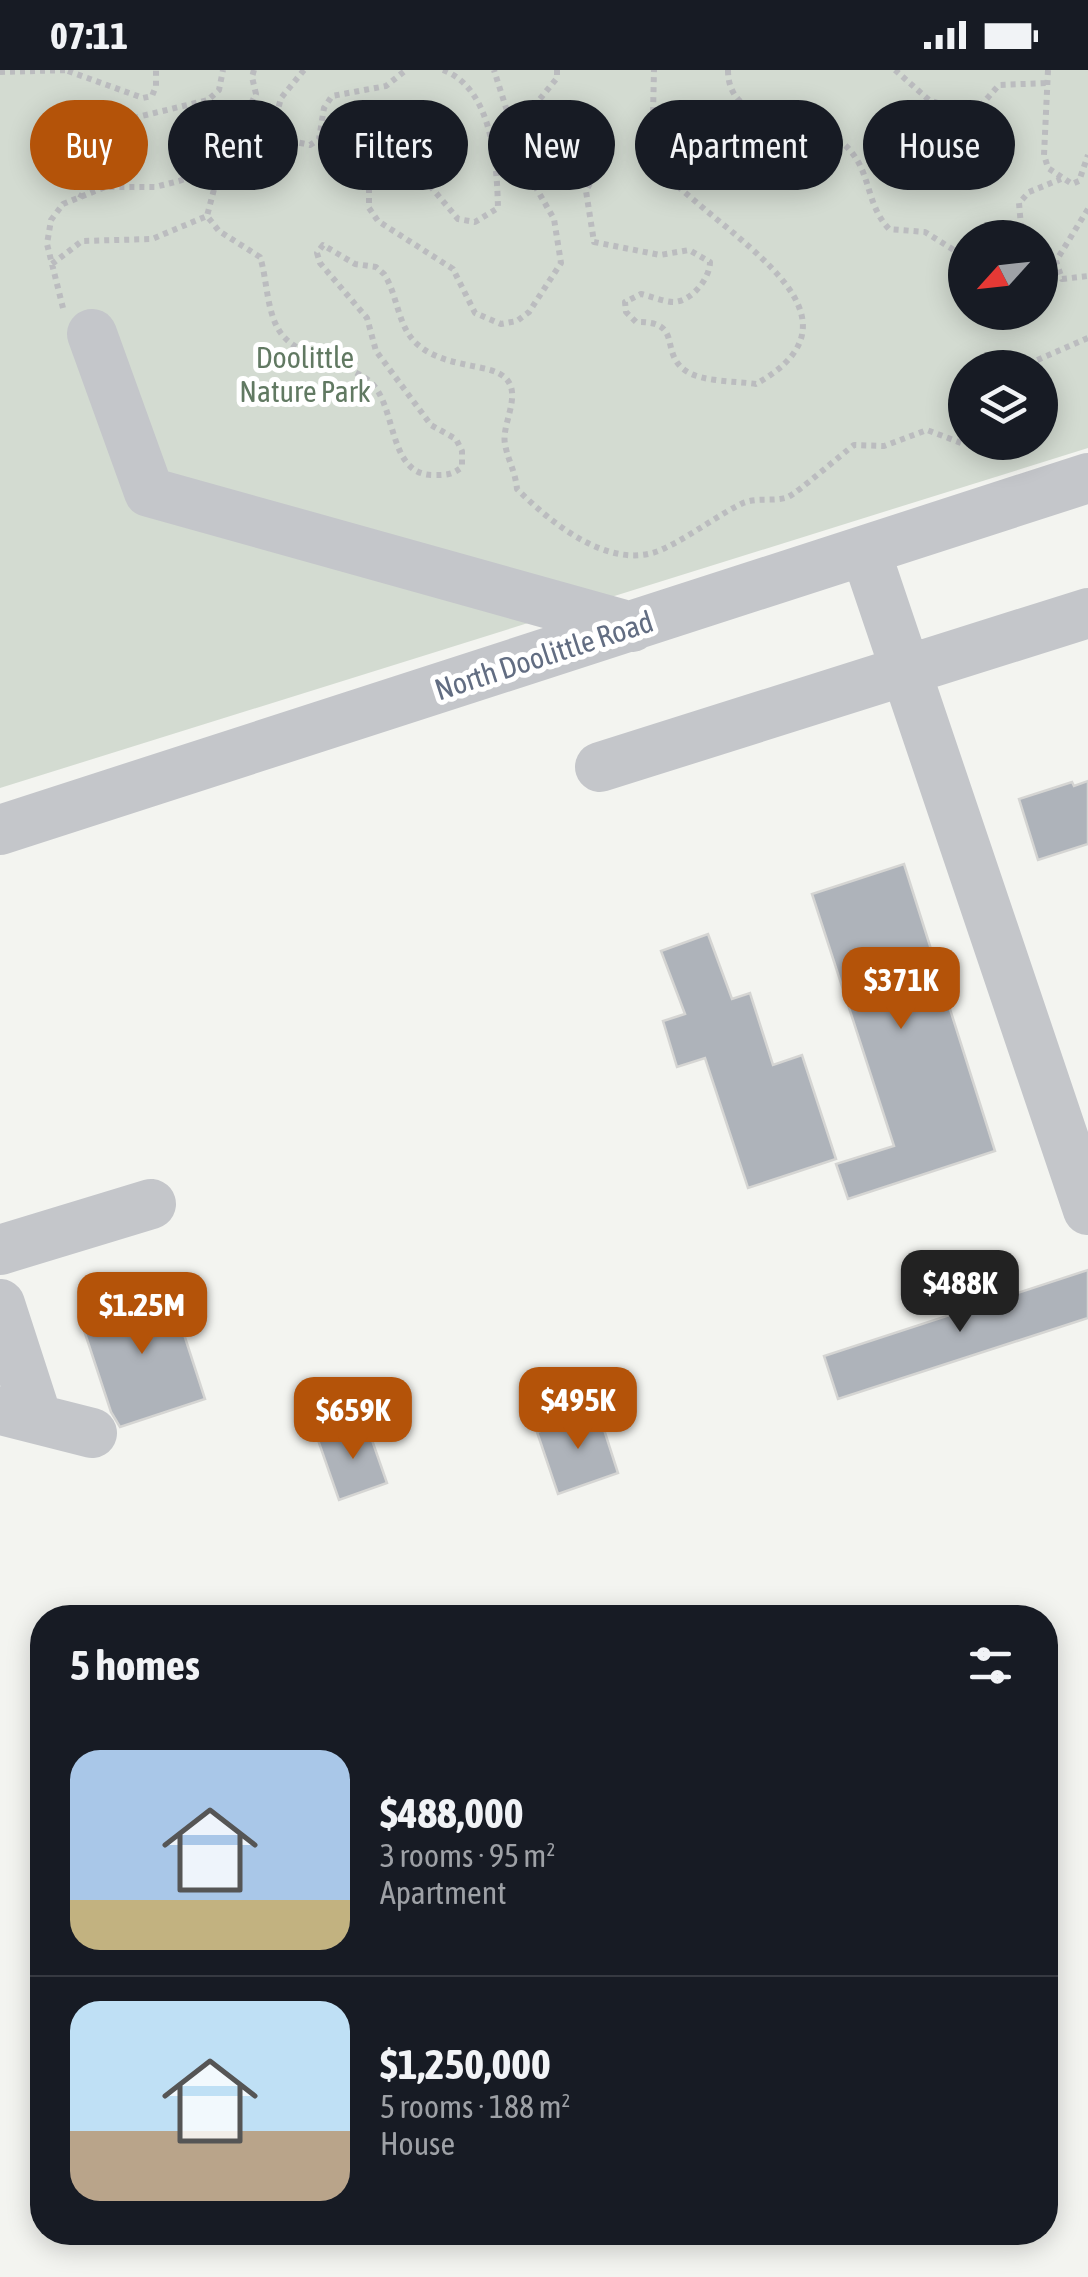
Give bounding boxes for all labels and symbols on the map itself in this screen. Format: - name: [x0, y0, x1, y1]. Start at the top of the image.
- north arrow: [948, 220, 1058, 330]
- park label: Doolittle Nature Park: [239, 340, 371, 408]
- street label: North Doolittle Road: [430, 604, 657, 706]
- pin: $371K: [831, 947, 971, 1032]
- pin: $488K: [890, 1250, 1030, 1335]
- pin: $1.25M: [61, 1272, 223, 1357]
- pin: $495K: [508, 1367, 648, 1452]
- pin: $659K: [283, 1377, 423, 1462]

